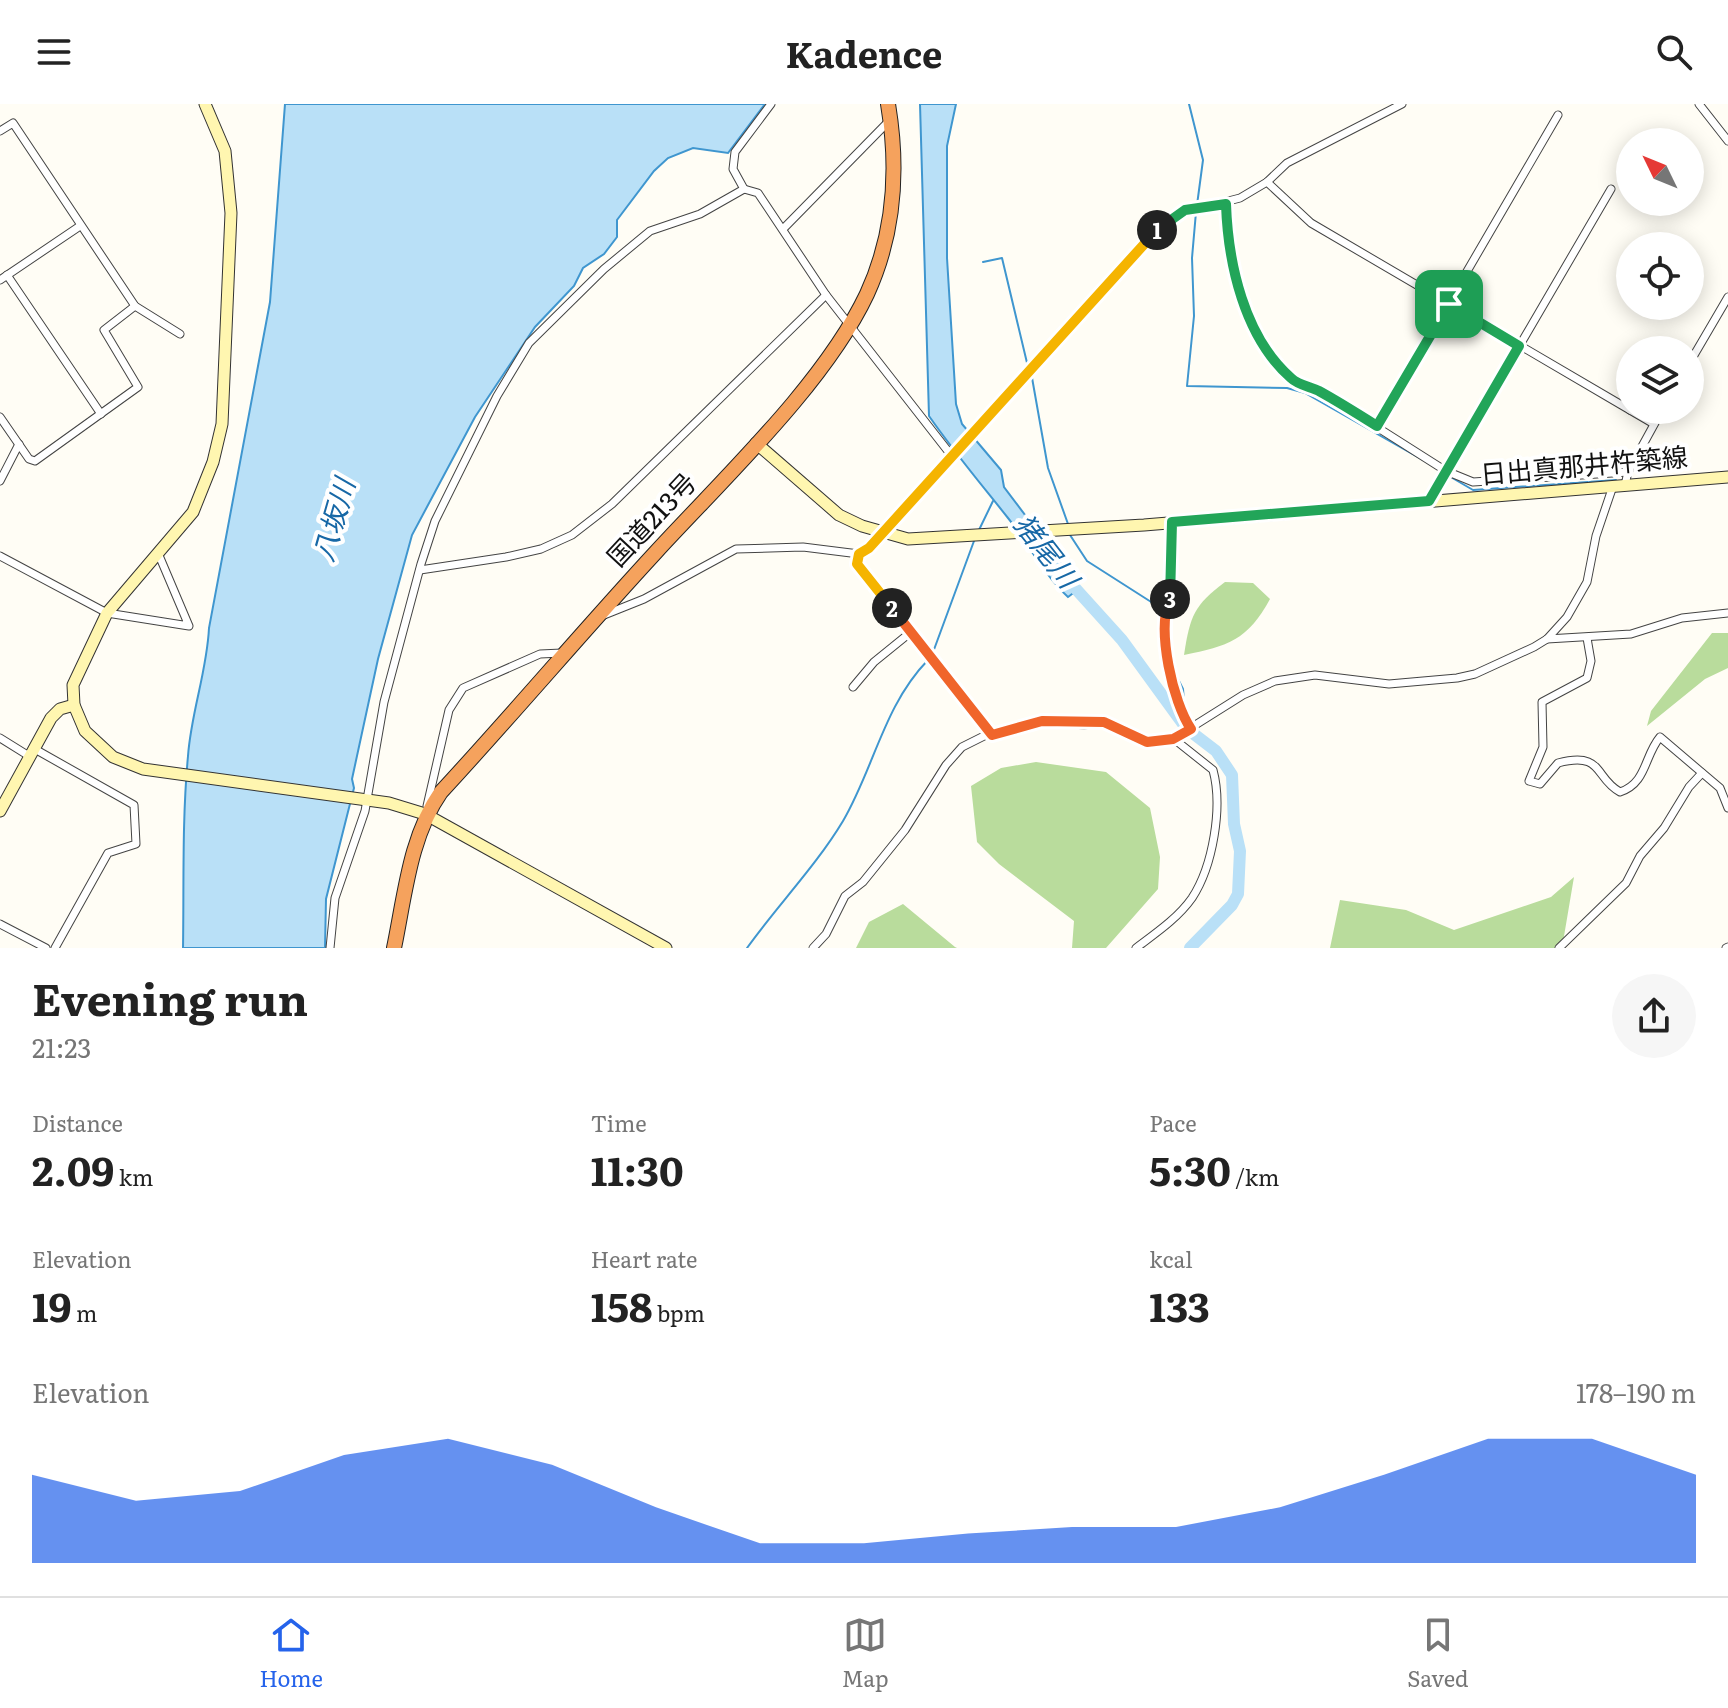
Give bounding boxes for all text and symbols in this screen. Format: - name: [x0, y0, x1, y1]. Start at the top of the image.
- text: Kadence: [786, 26, 942, 79]
- icon: menu: [32, 30, 76, 74]
- icon: search: [1652, 30, 1696, 74]
- north arrow: [1616, 128, 1704, 216]
- map controls: [1616, 128, 1704, 424]
- pin: 1: [1137, 210, 1177, 250]
- text: 1: [1152, 213, 1162, 246]
- button: locate: [1616, 232, 1704, 320]
- pin: [1415, 270, 1483, 338]
- icon: arrive: [1427, 282, 1471, 326]
- button: layers: [1616, 336, 1704, 424]
- street label: 日出真那井杵築線: [1478, 435, 1689, 492]
- street label: 国道213号: [596, 463, 704, 574]
- water label: 八坂川: [300, 470, 365, 566]
- water label: 猪尾川: [1005, 504, 1092, 598]
- pin: 3: [1150, 579, 1190, 619]
- text: 3: [1164, 582, 1176, 615]
- pin: 2: [872, 588, 912, 628]
- text: 2: [886, 591, 898, 624]
- text: Evening run: [32, 964, 308, 1030]
- button: share: [1612, 974, 1696, 1058]
- text: 21:23: [32, 1027, 91, 1066]
- text: Distance: [32, 1106, 123, 1139]
- text: Time: [591, 1106, 647, 1139]
- text: Pace: [1149, 1106, 1197, 1139]
- text: 2.09: [32, 1139, 114, 1198]
- text: 11:30: [591, 1139, 684, 1198]
- text: 5:30: [1149, 1139, 1231, 1198]
- text: km: [114, 1160, 153, 1193]
- text: /km: [1231, 1160, 1279, 1193]
- text: Elevation: [32, 1242, 131, 1275]
- text: Heart rate: [591, 1242, 697, 1275]
- text: kcal: [1149, 1242, 1193, 1275]
- text: 19: [32, 1275, 72, 1334]
- text: 158: [591, 1275, 653, 1334]
- text: 133: [1149, 1275, 1210, 1334]
- text: m: [72, 1296, 97, 1329]
- text: bpm: [653, 1296, 705, 1329]
- text: Elevation: [32, 1372, 150, 1411]
- text: 178–190 m: [1576, 1372, 1696, 1411]
- tab: Home: [259, 1613, 323, 1694]
- tab: Map: [842, 1613, 889, 1694]
- tab: Saved: [1407, 1613, 1469, 1694]

